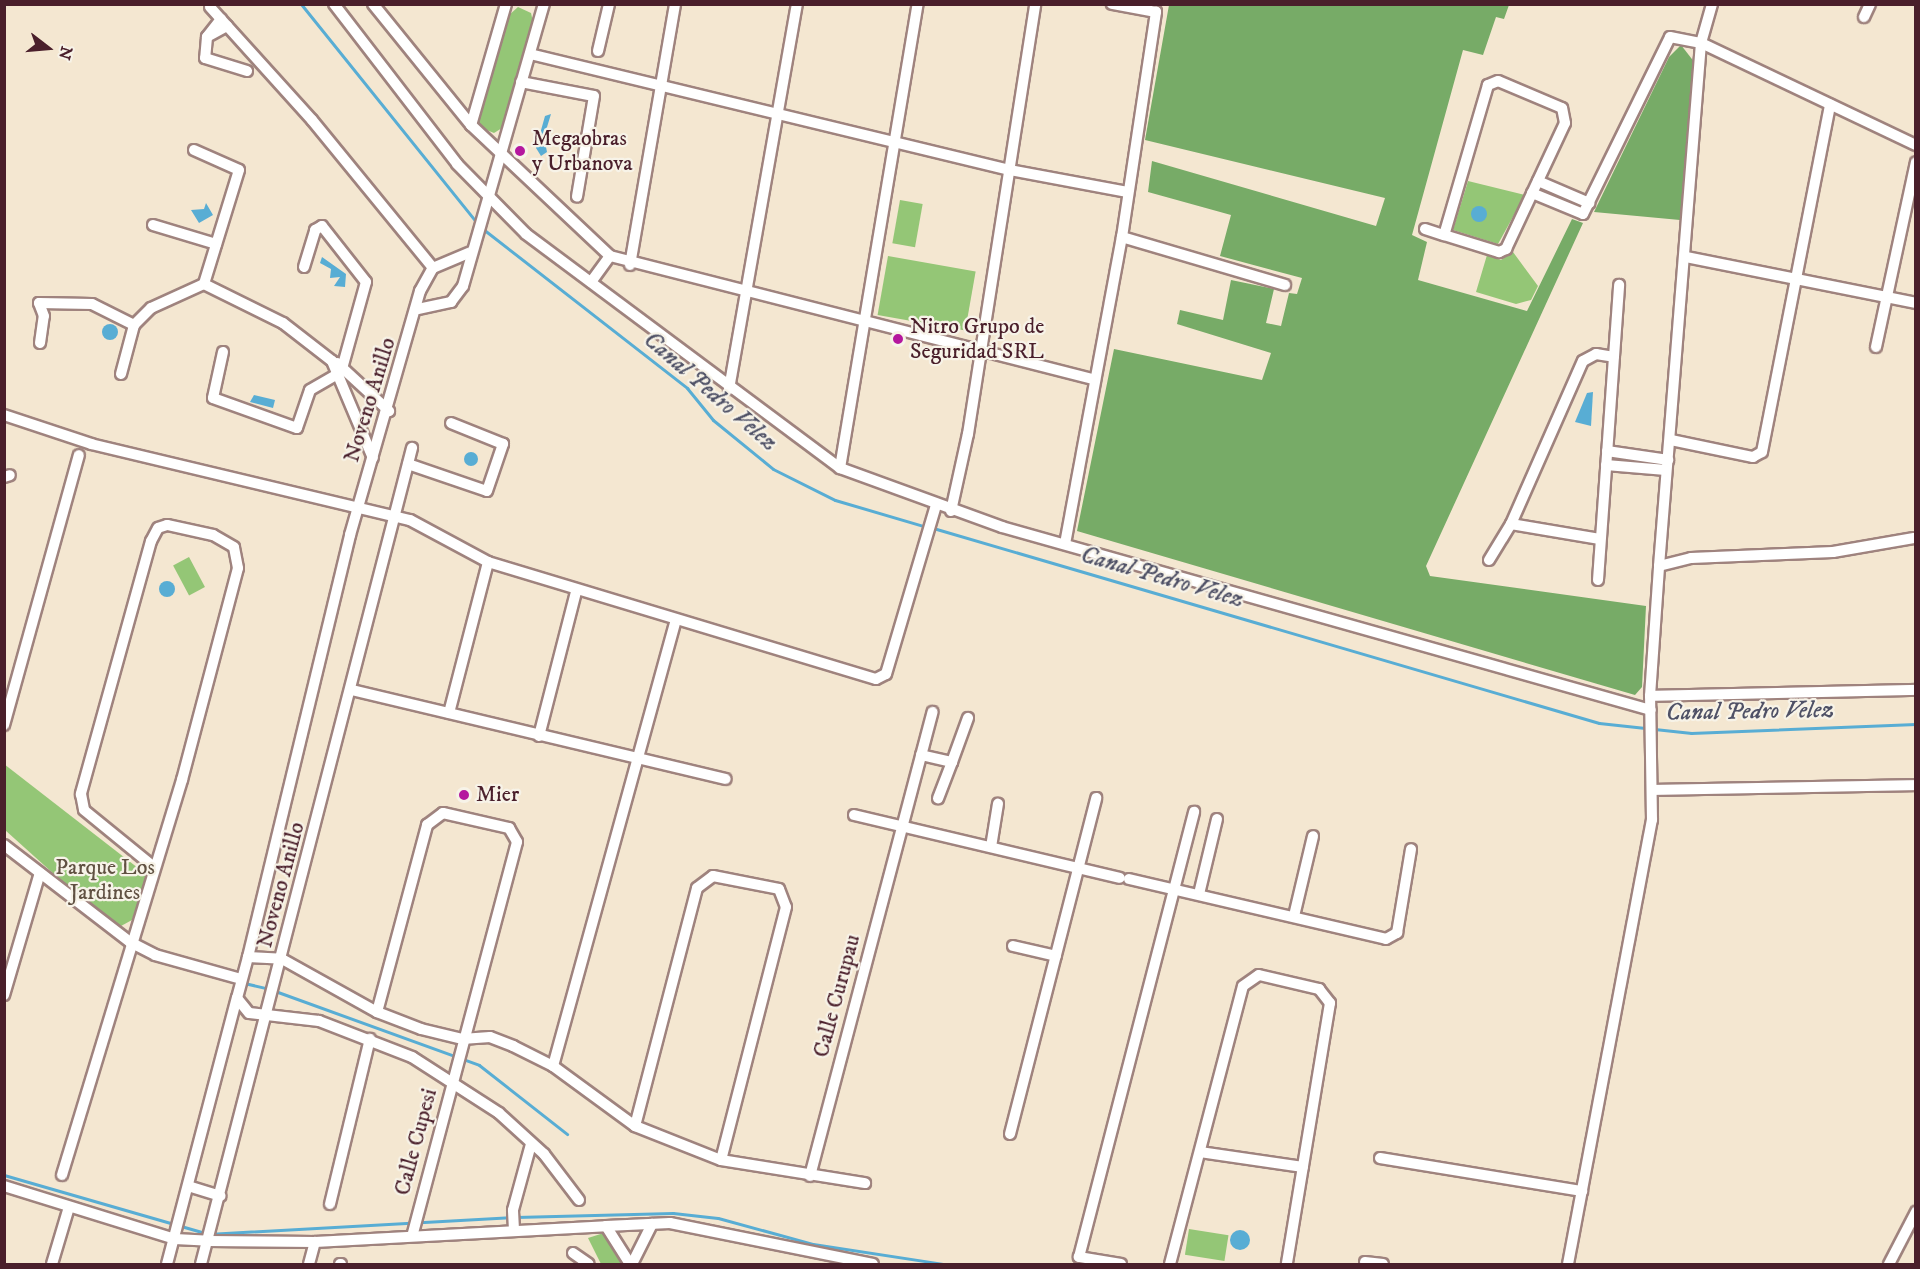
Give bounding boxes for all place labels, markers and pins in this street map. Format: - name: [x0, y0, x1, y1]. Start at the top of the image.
- place label: Megaobras y Urbanova: [532, 125, 633, 176]
- marker: Megaobras y Urbanova: [513, 144, 527, 158]
- place label: Nitro Grupo de Seguridad SRL: [910, 313, 1044, 364]
- marker: Nitro Grupo de Seguridad SRL: [891, 332, 905, 346]
- place label: Mier: [476, 782, 519, 808]
- marker: Mier: [457, 788, 471, 802]

